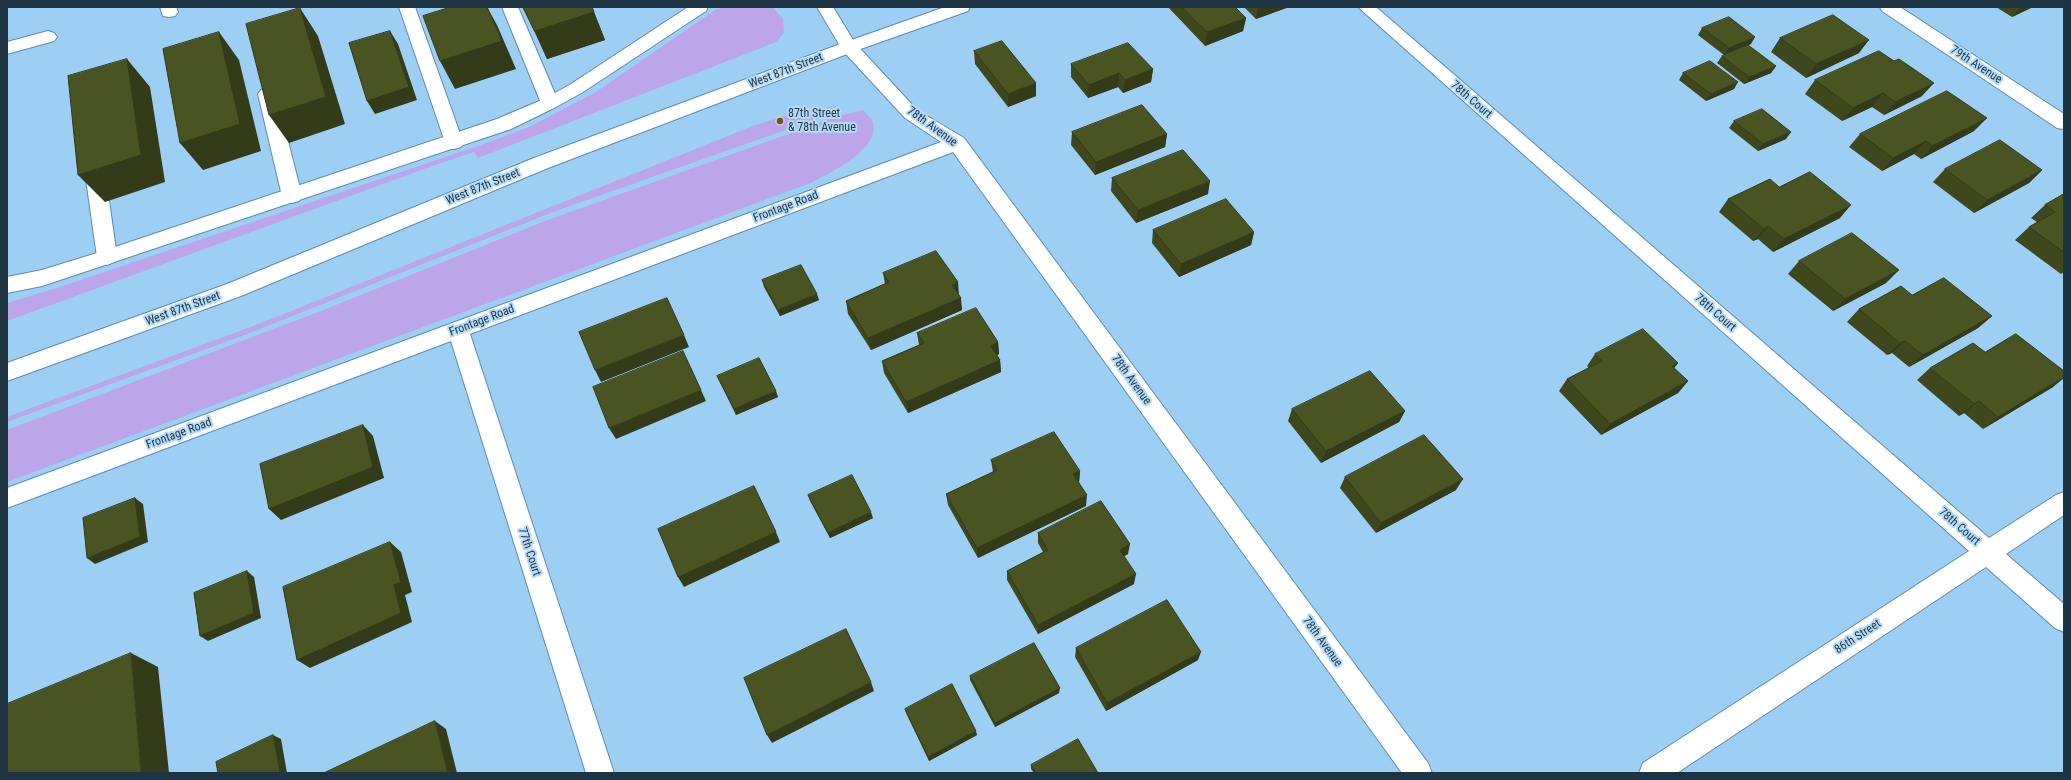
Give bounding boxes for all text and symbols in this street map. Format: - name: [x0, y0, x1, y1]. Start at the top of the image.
- street label: 79th Avenue: [1948, 43, 2004, 87]
- street label: West 87th Street: [747, 50, 825, 92]
- street label: 78th Court: [1447, 78, 1495, 122]
- street label: 78th Avenue: [904, 104, 960, 150]
- place label: 87th Street & 78th Avenue: [788, 107, 856, 135]
- marker: 87th Street & 78th Avenue: [775, 116, 785, 126]
- street label: West 87th Street: [444, 166, 522, 208]
- street label: Frontage Road: [751, 188, 821, 226]
- street label: West 87th Street: [144, 289, 222, 329]
- street label: 78th Court: [1691, 291, 1739, 335]
- street label: Frontage Road: [447, 302, 517, 340]
- street label: 78th Avenue: [1108, 352, 1154, 408]
- street label: Frontage Road: [144, 415, 214, 453]
- street label: 78th Court: [1935, 505, 1983, 549]
- street label: 77th Court: [514, 526, 544, 578]
- street label: 78th Avenue: [1299, 614, 1345, 670]
- street label: 86th Street: [1832, 617, 1884, 657]

